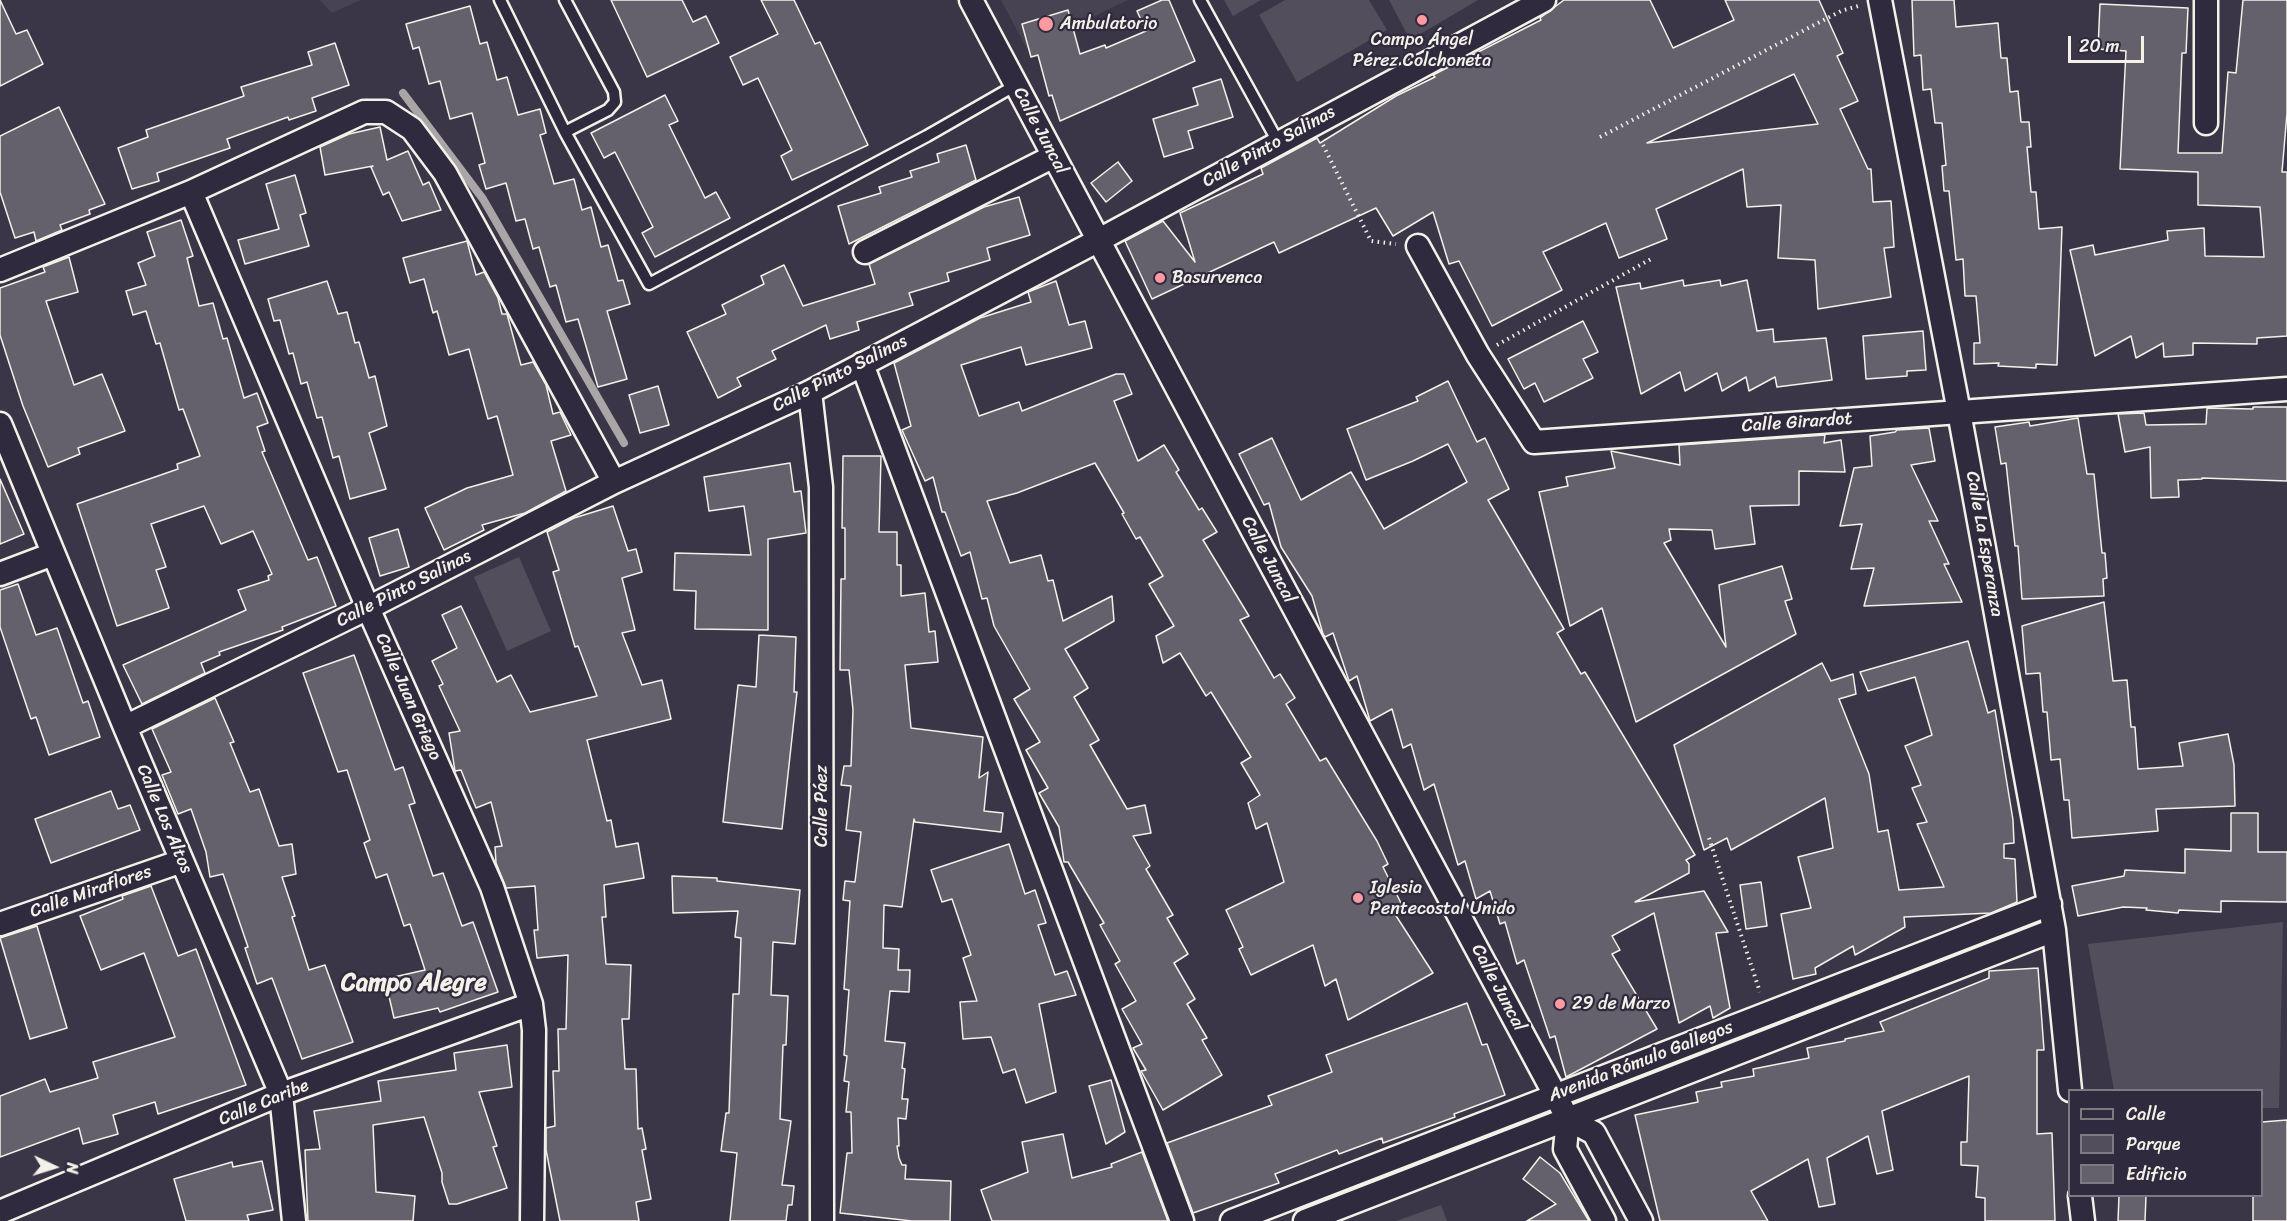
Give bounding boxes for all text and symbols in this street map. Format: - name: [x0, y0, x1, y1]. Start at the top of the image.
- place label: Ambulatorio: [1060, 13, 1157, 35]
- marker: Campo Ángel Pérez Colchoneta: [1415, 13, 1429, 27]
- marker: Ambulatorio: [1037, 15, 1055, 33]
- scale bar: [2071, 24, 2148, 62]
- place label: Campo Ángel Pérez Colchoneta: [1353, 29, 1491, 72]
- text: 20 m: [2079, 30, 2119, 62]
- street label: Calle Juncal: [1008, 84, 1072, 178]
- street label: Calle Pinto Salinas: [1199, 102, 1339, 192]
- place label: Basurvenca: [1172, 267, 1262, 289]
- marker: Basurvenca: [1153, 271, 1167, 285]
- street label: Calle Pinto Salinas: [769, 331, 911, 417]
- street label: Calle Girardot: [1741, 408, 1853, 438]
- street label: Calle La Esperanza: [1961, 470, 2007, 618]
- street label: Calle Juncal: [1236, 513, 1300, 607]
- street label: Calle Pinto Salinas: [333, 546, 475, 632]
- street label: Calle Juan Griego: [370, 630, 446, 764]
- street label: Calle Los Altos: [131, 761, 197, 877]
- street label: Calle Páez: [811, 765, 833, 847]
- street label: Calle Miraflores: [27, 861, 155, 923]
- place label: Iglesia Pentecostal Unido: [1370, 877, 1515, 920]
- marker: Iglesia Pentecostal Unido: [1351, 891, 1365, 905]
- street label: Calle Juncal: [1466, 941, 1530, 1035]
- district label: Campo Alegre: [341, 970, 487, 998]
- place label: 29 de Marzo: [1572, 993, 1670, 1015]
- marker: 29 de Marzo: [1553, 997, 1567, 1011]
- street label: Avenida Rómulo Gallegos: [1546, 1017, 1736, 1107]
- street label: Calle Caribe: [216, 1075, 312, 1131]
- legend: [2068, 1089, 2263, 1197]
- text: Calle: [2126, 1098, 2166, 1130]
- text: Parque: [2126, 1128, 2180, 1160]
- north arrow: [24, 1137, 84, 1197]
- text: Edificio: [2126, 1158, 2187, 1190]
- text: N: [58, 1162, 87, 1175]

